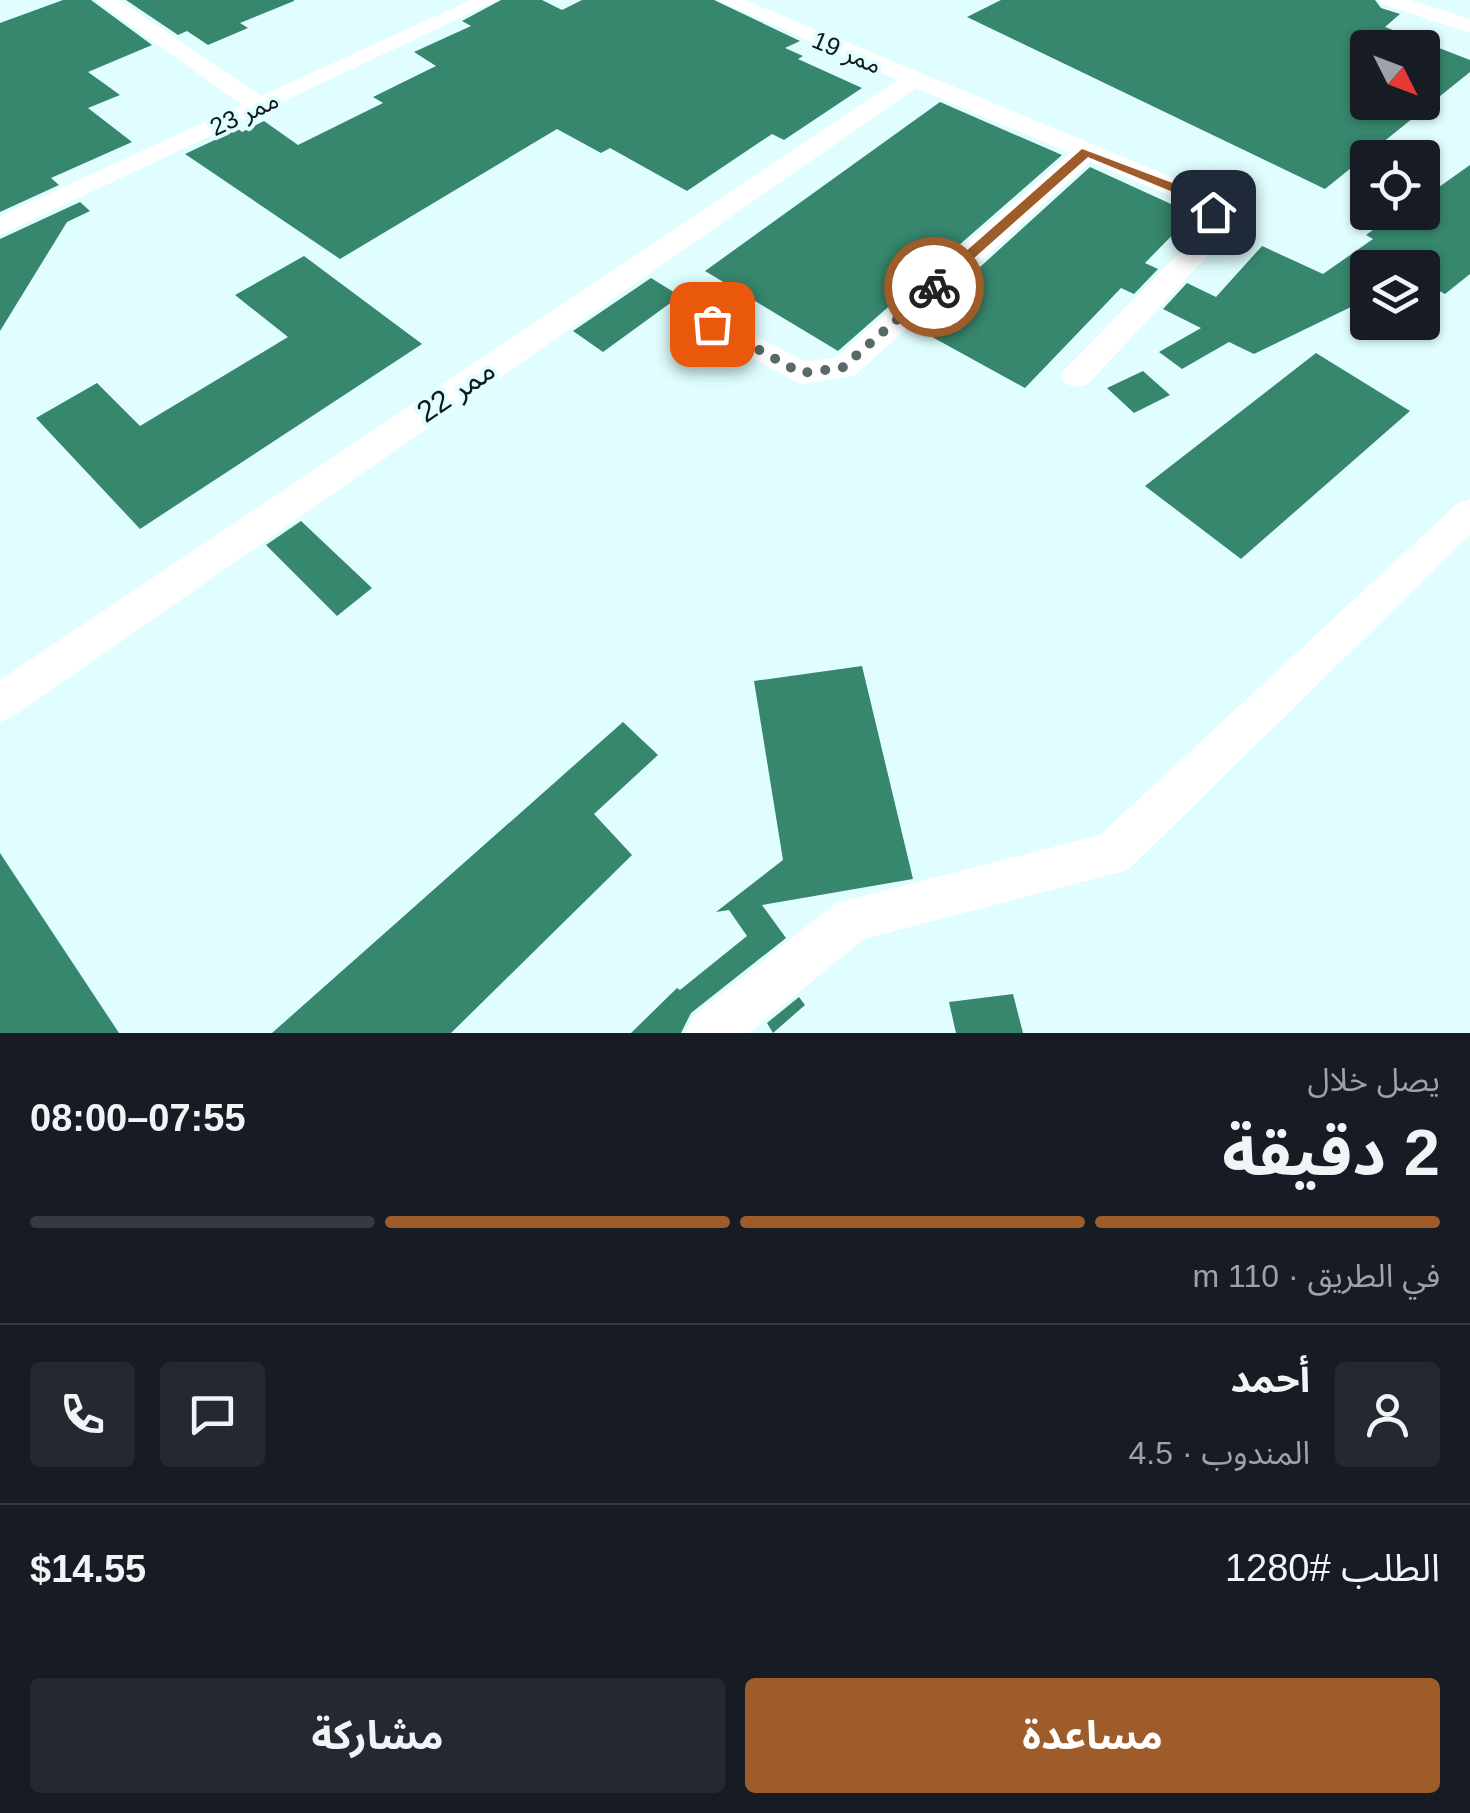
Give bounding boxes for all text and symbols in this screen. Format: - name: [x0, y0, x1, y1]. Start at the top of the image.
- street label: ممر 19: [808, 25, 886, 80]
- north arrow: [1350, 30, 1440, 120]
- map controls: [1350, 30, 1440, 340]
- street label: ممر 23: [205, 85, 283, 142]
- button: locate: [1350, 140, 1440, 230]
- pin: [1171, 170, 1256, 255]
- icon: home: [1186, 185, 1241, 240]
- courier: [884, 237, 984, 337]
- button: layers: [1350, 250, 1440, 340]
- icon: bike: [907, 260, 962, 315]
- pin: [670, 282, 755, 367]
- icon: bag: [685, 297, 740, 352]
- street label: ممر 22: [411, 353, 501, 429]
- text: يصل خلال: [1308, 1062, 1440, 1098]
- text: 07:55–08:00: [30, 1097, 246, 1139]
- text: 2 دقيقة: [1222, 1116, 1440, 1189]
- text: في الطريق · 110 m: [1192, 1258, 1440, 1294]
- text: أحمد: [1230, 1358, 1310, 1400]
- button: phone: [30, 1362, 135, 1467]
- button: chat: [160, 1362, 265, 1467]
- button: person: [1335, 1362, 1440, 1467]
- text: المندوب · 4.5: [1129, 1435, 1310, 1471]
- text: الطلب #1280: [1225, 1547, 1440, 1589]
- text: $14.55: [30, 1548, 146, 1590]
- button: مشاركة: [30, 1678, 725, 1793]
- button: مساعدة: [745, 1678, 1440, 1793]

